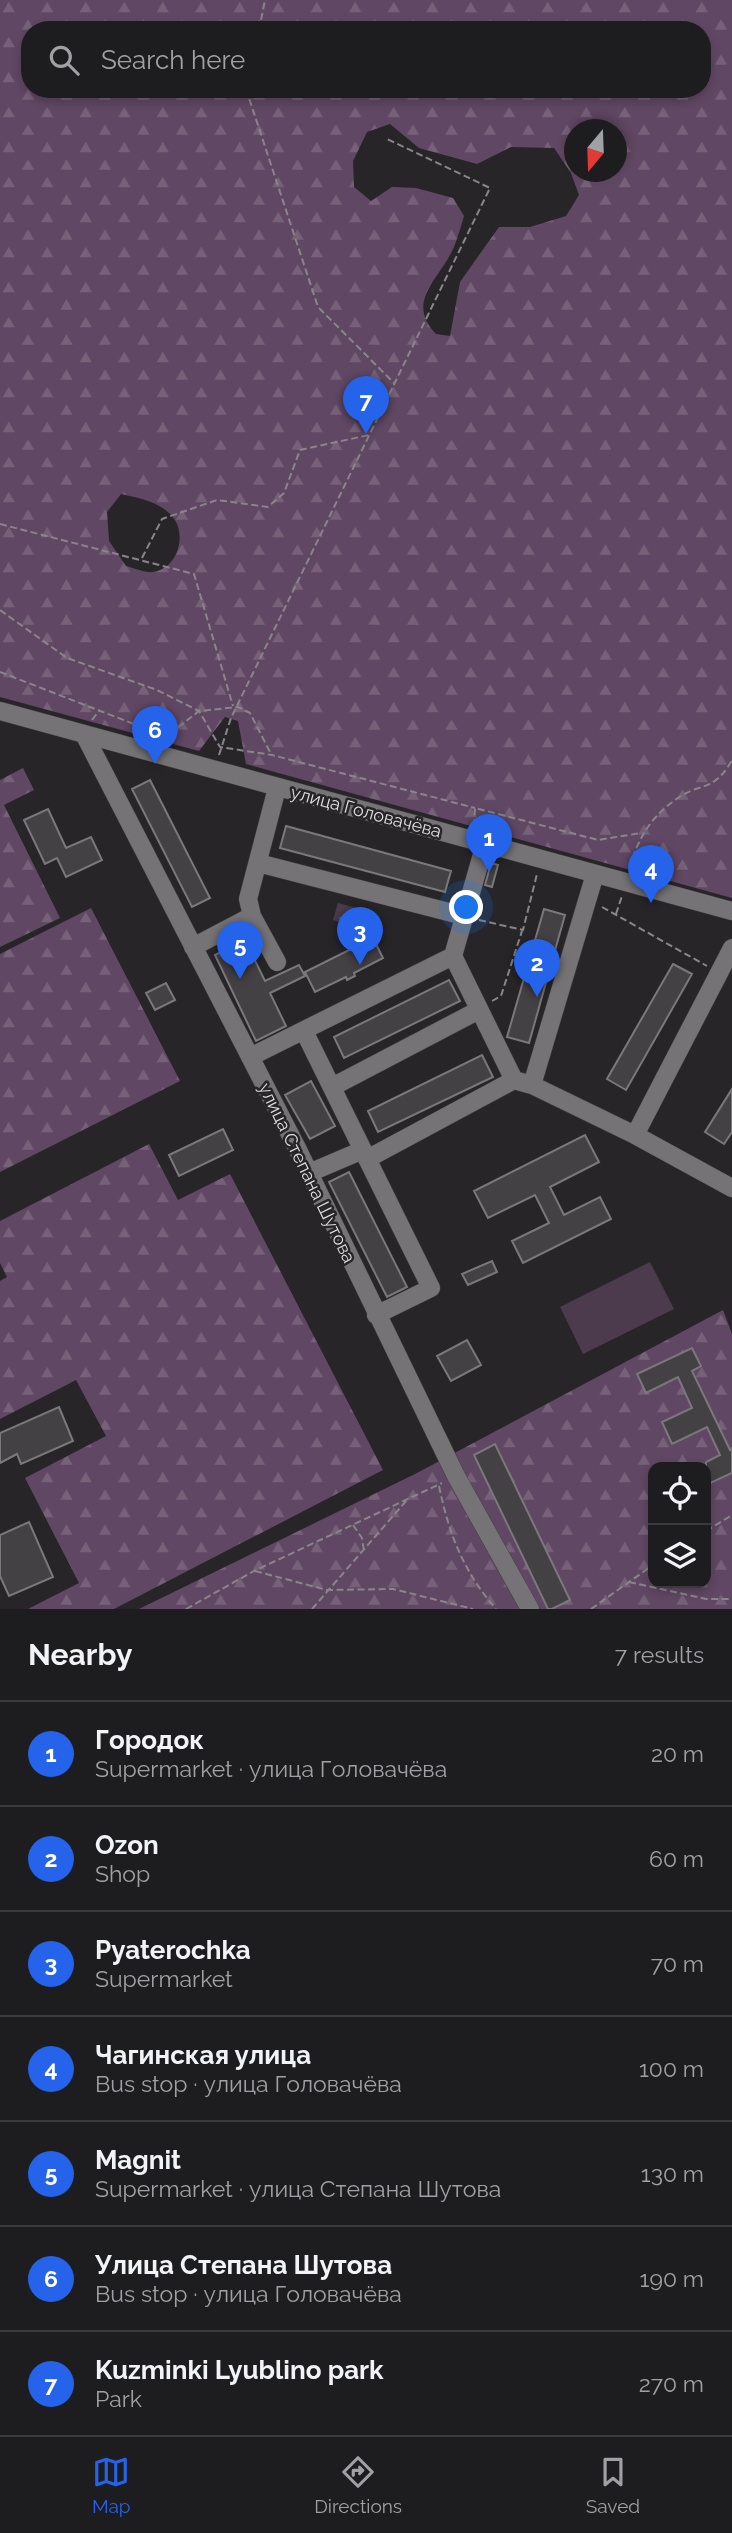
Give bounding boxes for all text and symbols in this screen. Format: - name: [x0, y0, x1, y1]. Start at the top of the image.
- search box: [21, 21, 711, 98]
- icon: search: [45, 41, 83, 79]
- text: Search here: [101, 45, 245, 75]
- north arrow: [564, 119, 627, 182]
- pin: 7: [343, 376, 389, 434]
- pin: 6: [132, 706, 178, 764]
- street label: улица Головачёва: [288, 781, 444, 842]
- pin: 1: [466, 814, 512, 872]
- pin: 4: [628, 845, 674, 903]
- your location: [449, 890, 483, 924]
- pin: 3: [337, 907, 383, 965]
- pin: 5: [217, 921, 263, 979]
- pin: 2: [514, 939, 560, 997]
- street label: улица Степана Шутова: [255, 1079, 360, 1266]
- map controls: [648, 1462, 711, 1588]
- button: locate: [648, 1462, 711, 1525]
- button: layers: [648, 1525, 711, 1588]
- text: Nearby: [28, 1637, 132, 1672]
- text: 7 results: [615, 1641, 704, 1668]
- text: Городок: [95, 1725, 204, 1755]
- text: 1: [45, 1740, 57, 1767]
- text: 20 m: [651, 1740, 704, 1767]
- text: Supermarket · улица Головачёва: [95, 1755, 447, 1782]
- text: Ozon: [95, 1830, 159, 1860]
- text: 2: [45, 1845, 57, 1872]
- text: 60 m: [649, 1845, 704, 1872]
- text: Shop: [95, 1860, 150, 1887]
- text: Pyaterochka: [95, 1935, 251, 1965]
- text: 3: [45, 1950, 57, 1977]
- text: 70 m: [651, 1950, 704, 1977]
- text: Supermarket: [95, 1965, 233, 1992]
- text: Чагинская улица: [95, 2040, 311, 2070]
- text: 4: [44, 2055, 58, 2082]
- text: 100 m: [639, 2055, 704, 2082]
- text: Bus stop · улица Головачёва: [95, 2070, 402, 2097]
- text: Magnit: [95, 2145, 181, 2175]
- text: 5: [45, 2160, 57, 2187]
- text: 130 m: [641, 2160, 704, 2187]
- text: Supermarket · улица Степана Шутова: [95, 2175, 501, 2202]
- text: Улица Степана Шутова: [95, 2250, 392, 2280]
- text: 6: [44, 2265, 58, 2292]
- text: 190 m: [640, 2265, 704, 2292]
- text: Bus stop · улица Головачёва: [95, 2280, 402, 2307]
- text: Kuzminki Lyublino park: [95, 2355, 384, 2385]
- text: 7: [45, 2370, 57, 2397]
- text: 270 m: [639, 2370, 704, 2397]
- text: Park: [95, 2385, 142, 2412]
- tab: Map: [92, 2453, 131, 2517]
- tab: Directions: [314, 2453, 402, 2517]
- tab: Saved: [586, 2453, 640, 2517]

